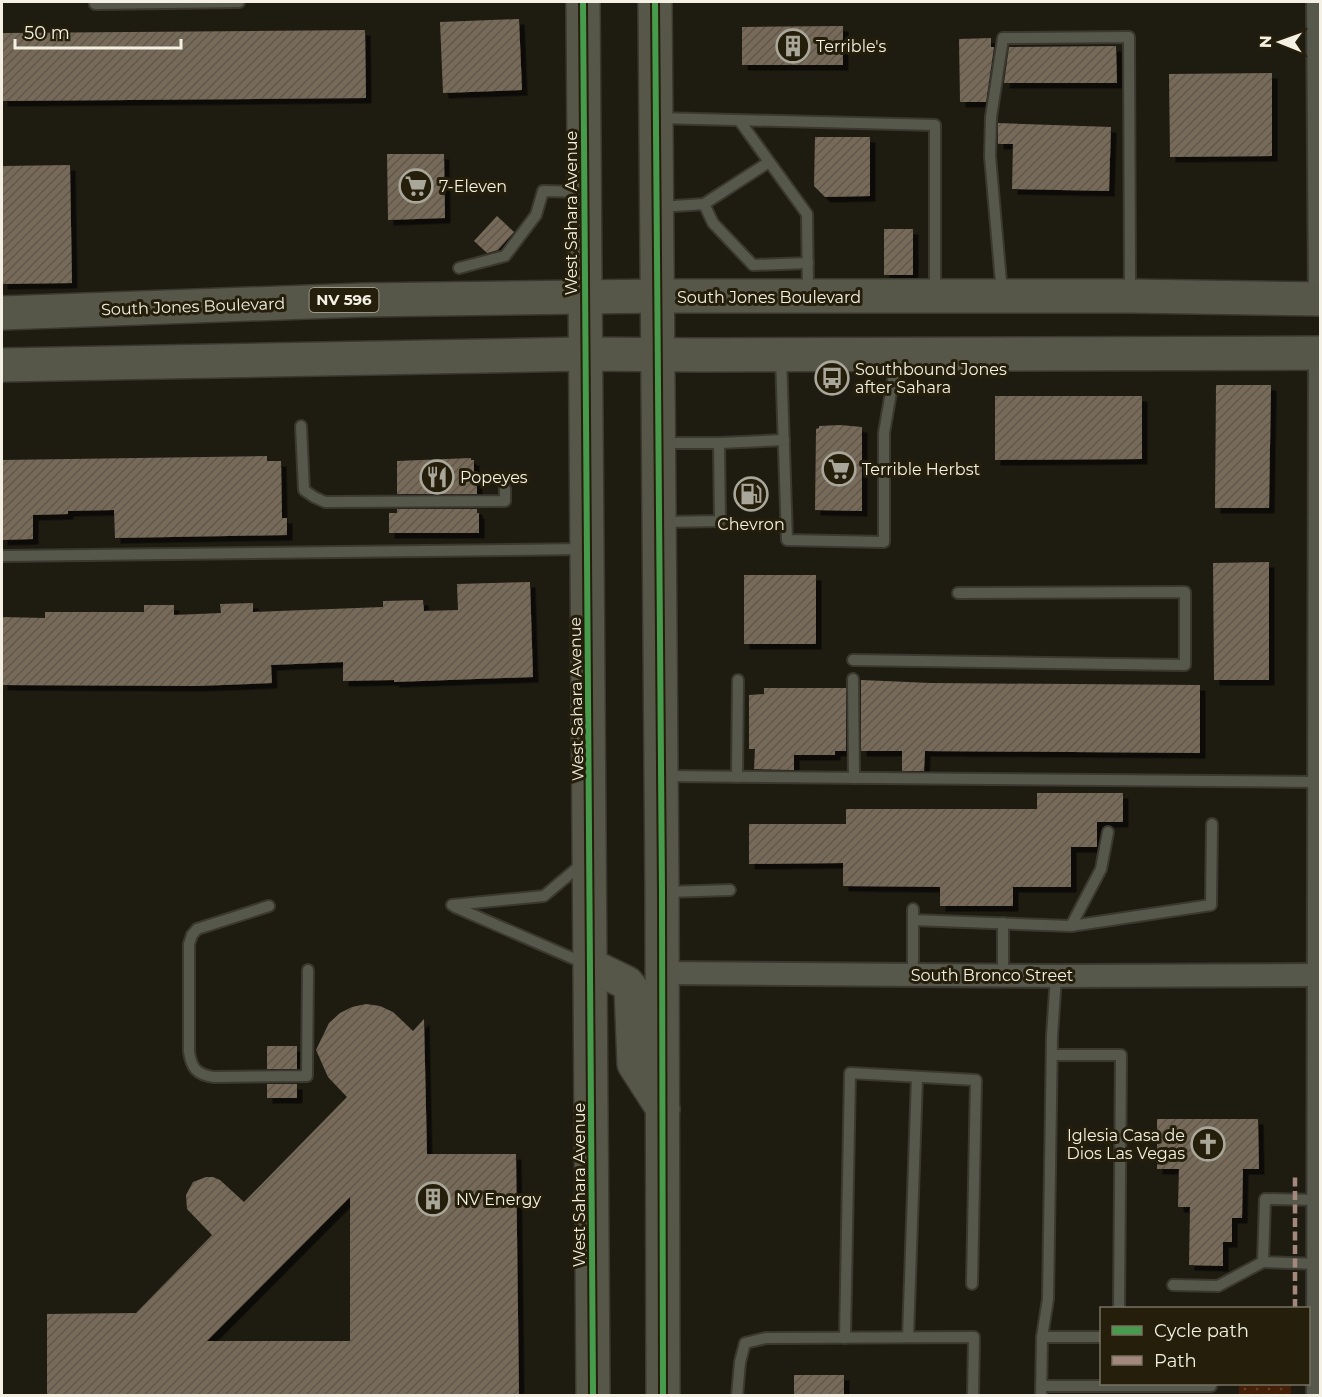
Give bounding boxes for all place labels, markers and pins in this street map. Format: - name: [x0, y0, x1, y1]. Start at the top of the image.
- building icon: Terrible's: [775, 28, 811, 64]
- place label: Terrible's: [816, 37, 887, 56]
- supermarket icon: 7-Eleven: [398, 168, 434, 204]
- place label: 7-Eleven: [439, 177, 507, 196]
- bus stop icon: Southbound Jones after Sahara: [814, 360, 850, 396]
- place label: Southbound Jones after Sahara: [855, 360, 1007, 397]
- supermarket icon: Terrible Herbst: [821, 451, 857, 487]
- restaurant icon: Popeyes: [419, 459, 455, 495]
- place label: Terrible Herbst: [862, 460, 980, 479]
- place label: Popeyes: [460, 468, 528, 487]
- fuel station icon: Chevron: [733, 476, 769, 512]
- place label: Chevron: [717, 515, 785, 534]
- place label: Iglesia Casa de Dios Las Vegas: [1066, 1126, 1185, 1163]
- church icon: Iglesia Casa de Dios Las Vegas: [1190, 1126, 1226, 1162]
- building icon: NV Energy: [415, 1181, 451, 1217]
- place label: NV Energy: [456, 1190, 541, 1209]

